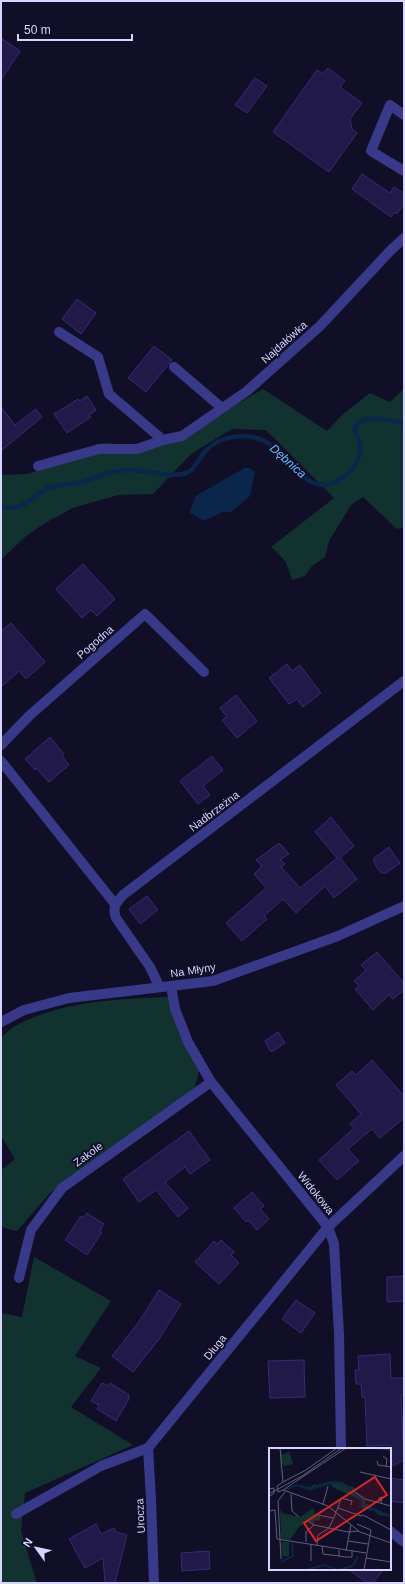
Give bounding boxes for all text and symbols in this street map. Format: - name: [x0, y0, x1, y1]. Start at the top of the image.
- scale bar: [18, 16, 132, 42]
- text: 50 m: [24, 23, 51, 37]
- street label: Najdałówka: [259, 318, 310, 365]
- water label: Dębnica: [267, 441, 309, 481]
- street label: Pogodna: [74, 622, 116, 661]
- street label: Nadbrzeżna: [187, 788, 242, 834]
- street label: Na Młyny: [169, 960, 217, 980]
- street label: Zakole: [71, 1139, 105, 1169]
- street label: Widokowa: [295, 1170, 337, 1217]
- street label: Długa: [201, 1331, 229, 1362]
- inset map: [269, 1448, 391, 1570]
- street label: Urocza: [133, 1497, 147, 1534]
- north arrow: [16, 1528, 56, 1568]
- text: N: [20, 1536, 35, 1549]

